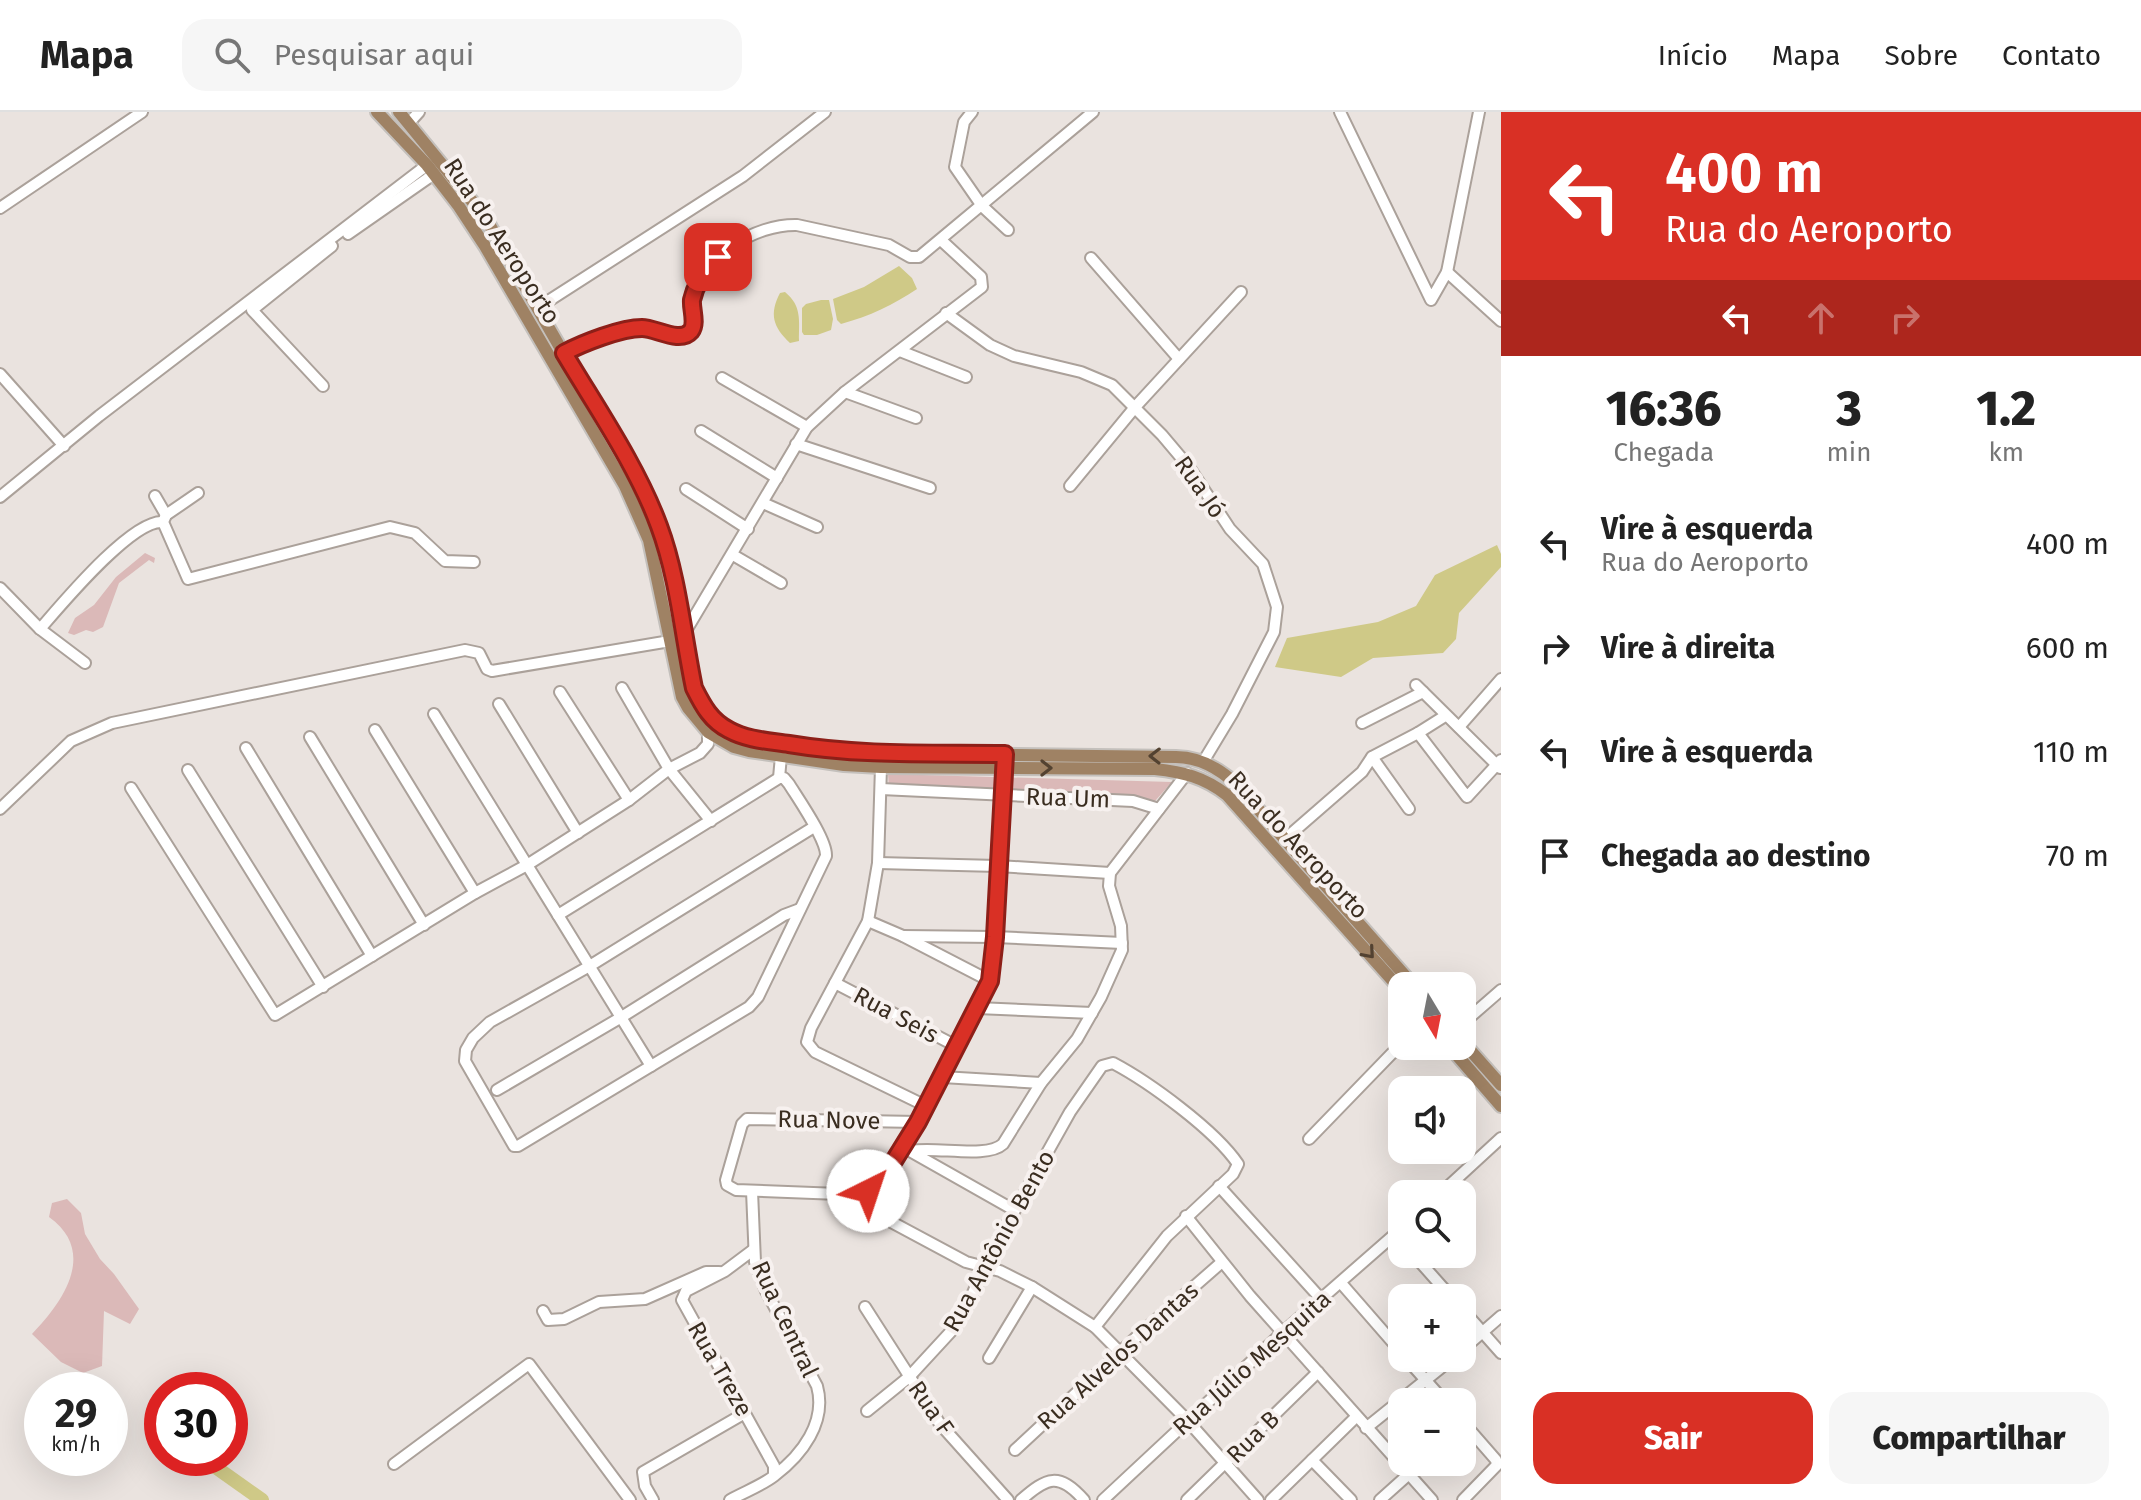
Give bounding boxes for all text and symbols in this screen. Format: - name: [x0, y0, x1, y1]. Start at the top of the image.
- search box: [182, 19, 742, 91]
- text: Mapa: [40, 32, 134, 78]
- icon: search: [210, 33, 254, 77]
- text: Pesquisar aqui: [274, 37, 474, 73]
- text: Início: [1658, 39, 1728, 72]
- text: Mapa: [1772, 39, 1840, 72]
- text: Sobre: [1884, 39, 1958, 72]
- text: Contato: [2002, 39, 2101, 72]
- text: 400 m: [1665, 140, 1823, 207]
- icon: left: [1533, 144, 1637, 248]
- street label: Rua do Aeroporto: [438, 153, 566, 329]
- text: Rua do Aeroporto: [1665, 208, 1953, 252]
- pin: [684, 223, 752, 291]
- icon: arrive: [696, 235, 740, 279]
- icon: left: [1715, 296, 1759, 340]
- icon: ahead: [1799, 296, 1843, 340]
- icon: right: [1883, 296, 1927, 340]
- text: 16:36: [1606, 380, 1721, 438]
- text: 3: [1836, 380, 1862, 438]
- text: 1.2: [1977, 380, 2036, 438]
- text: Chegada: [1614, 437, 1714, 468]
- text: min: [1827, 437, 1871, 468]
- text: km: [1988, 437, 2024, 468]
- street label: Rua Jó: [1169, 451, 1231, 523]
- text: Vire à esquerda: [1601, 511, 1813, 547]
- icon: left: [1533, 522, 1577, 566]
- text: 400 m: [2026, 526, 2109, 562]
- text: Rua do Aeroporto: [1601, 547, 1809, 578]
- icon: right: [1533, 626, 1577, 670]
- text: Vire à direita: [1601, 630, 1775, 666]
- text: 600 m: [2026, 630, 2109, 666]
- icon: left: [1533, 730, 1577, 774]
- text: Vire à esquerda: [1601, 734, 1813, 770]
- text: 110 m: [2033, 734, 2109, 770]
- one-way arrow: [1148, 747, 1161, 765]
- one-way arrow: [1040, 760, 1053, 777]
- street label: Rua do Aeroporto: [1222, 765, 1374, 925]
- street label: Rua Um: [1025, 783, 1111, 813]
- icon: arrive: [1533, 834, 1577, 878]
- text: Chegada ao destino: [1601, 838, 1871, 874]
- text: 70 m: [2046, 838, 2109, 874]
- one-way arrow: [1359, 944, 1374, 959]
- north arrow: [1388, 972, 1476, 1060]
- map controls: [1388, 972, 1476, 1476]
- street label: Rua Seis: [849, 981, 943, 1049]
- button: sound: [1388, 1076, 1476, 1164]
- street label: Rua Nove: [777, 1105, 881, 1135]
- street label: Rua Antônio Bento: [937, 1145, 1061, 1337]
- position arrow: [826, 1149, 910, 1233]
- button: search: [1388, 1180, 1476, 1268]
- street label: Rua Central: [746, 1256, 824, 1382]
- street label: Rua Alvelos Dantas: [1032, 1276, 1204, 1436]
- button: +: [1388, 1284, 1476, 1372]
- street label: Rua Júlio Mesquita: [1167, 1285, 1337, 1441]
- street label: Rua Treze: [682, 1317, 758, 1421]
- speed limit sign: 30: [144, 1372, 248, 1476]
- street label: Rua F: [902, 1376, 960, 1441]
- button: −: [1388, 1388, 1476, 1476]
- text: 29: [55, 1390, 97, 1438]
- button: Sair: [1533, 1392, 1813, 1484]
- button: Compartilhar: [1829, 1392, 2109, 1484]
- street label: Rua B: [1221, 1405, 1285, 1469]
- text: km/h: [51, 1432, 101, 1456]

